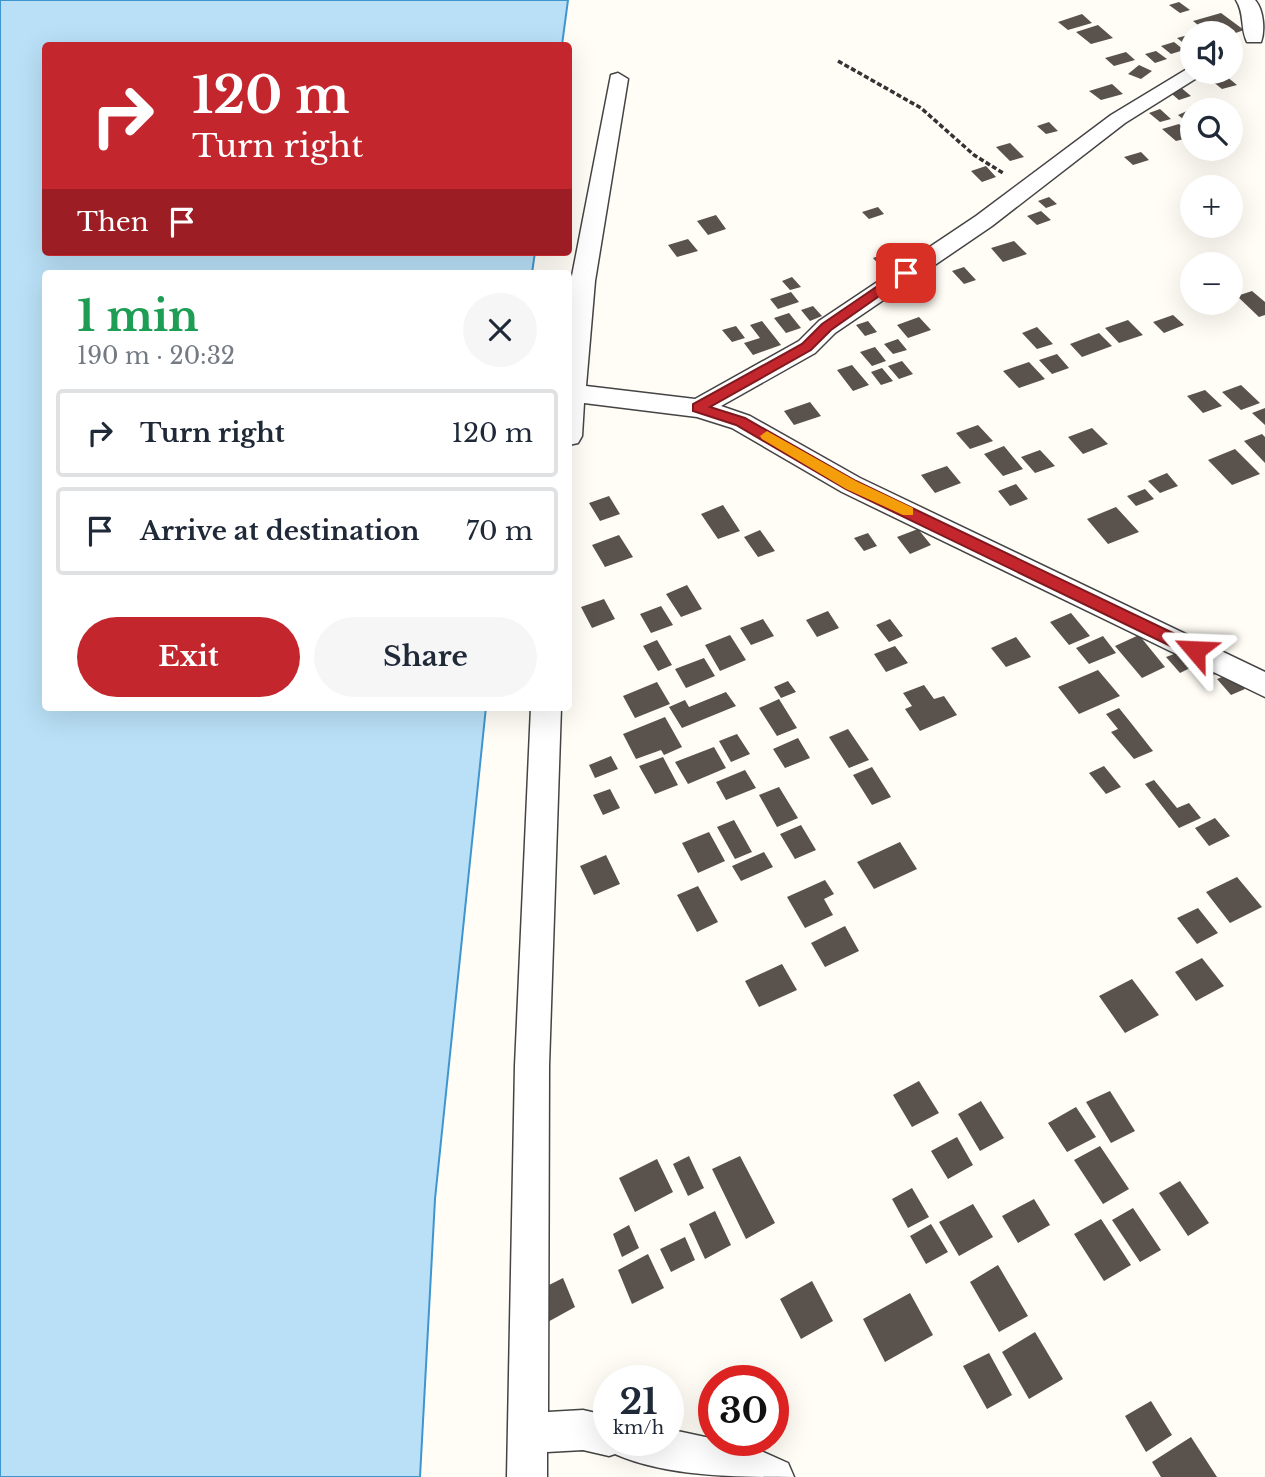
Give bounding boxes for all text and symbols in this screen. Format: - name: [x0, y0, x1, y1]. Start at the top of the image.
- map controls: [1180, 21, 1243, 315]
- button: sound: [1180, 21, 1243, 84]
- text: 120 m: [192, 65, 350, 126]
- icon: right: [77, 70, 168, 161]
- button: search: [1180, 98, 1243, 161]
- text: Turn right: [192, 126, 363, 166]
- button: +: [1180, 175, 1243, 238]
- icon: arrive: [163, 203, 201, 241]
- text: Then: [77, 206, 149, 238]
- pin: [876, 243, 936, 303]
- button: −: [1180, 252, 1243, 315]
- icon: arrive: [887, 254, 925, 292]
- text: 1 min: [77, 290, 199, 342]
- button: close: [463, 293, 537, 367]
- text: 190 m · 20:32: [77, 342, 235, 370]
- icon: right: [81, 414, 119, 452]
- text: Turn right: [140, 417, 285, 449]
- text: 120 m: [451, 417, 533, 449]
- icon: arrive: [81, 512, 119, 550]
- text: Arrive at destination: [140, 515, 420, 547]
- text: 70 m: [466, 515, 533, 547]
- position arrow: [1158, 613, 1232, 687]
- button: Exit: [77, 617, 300, 697]
- button: Share: [314, 617, 537, 697]
- speed limit sign: 30: [698, 1365, 789, 1456]
- text: 21: [619, 1380, 658, 1423]
- text: km/h: [613, 1417, 664, 1439]

